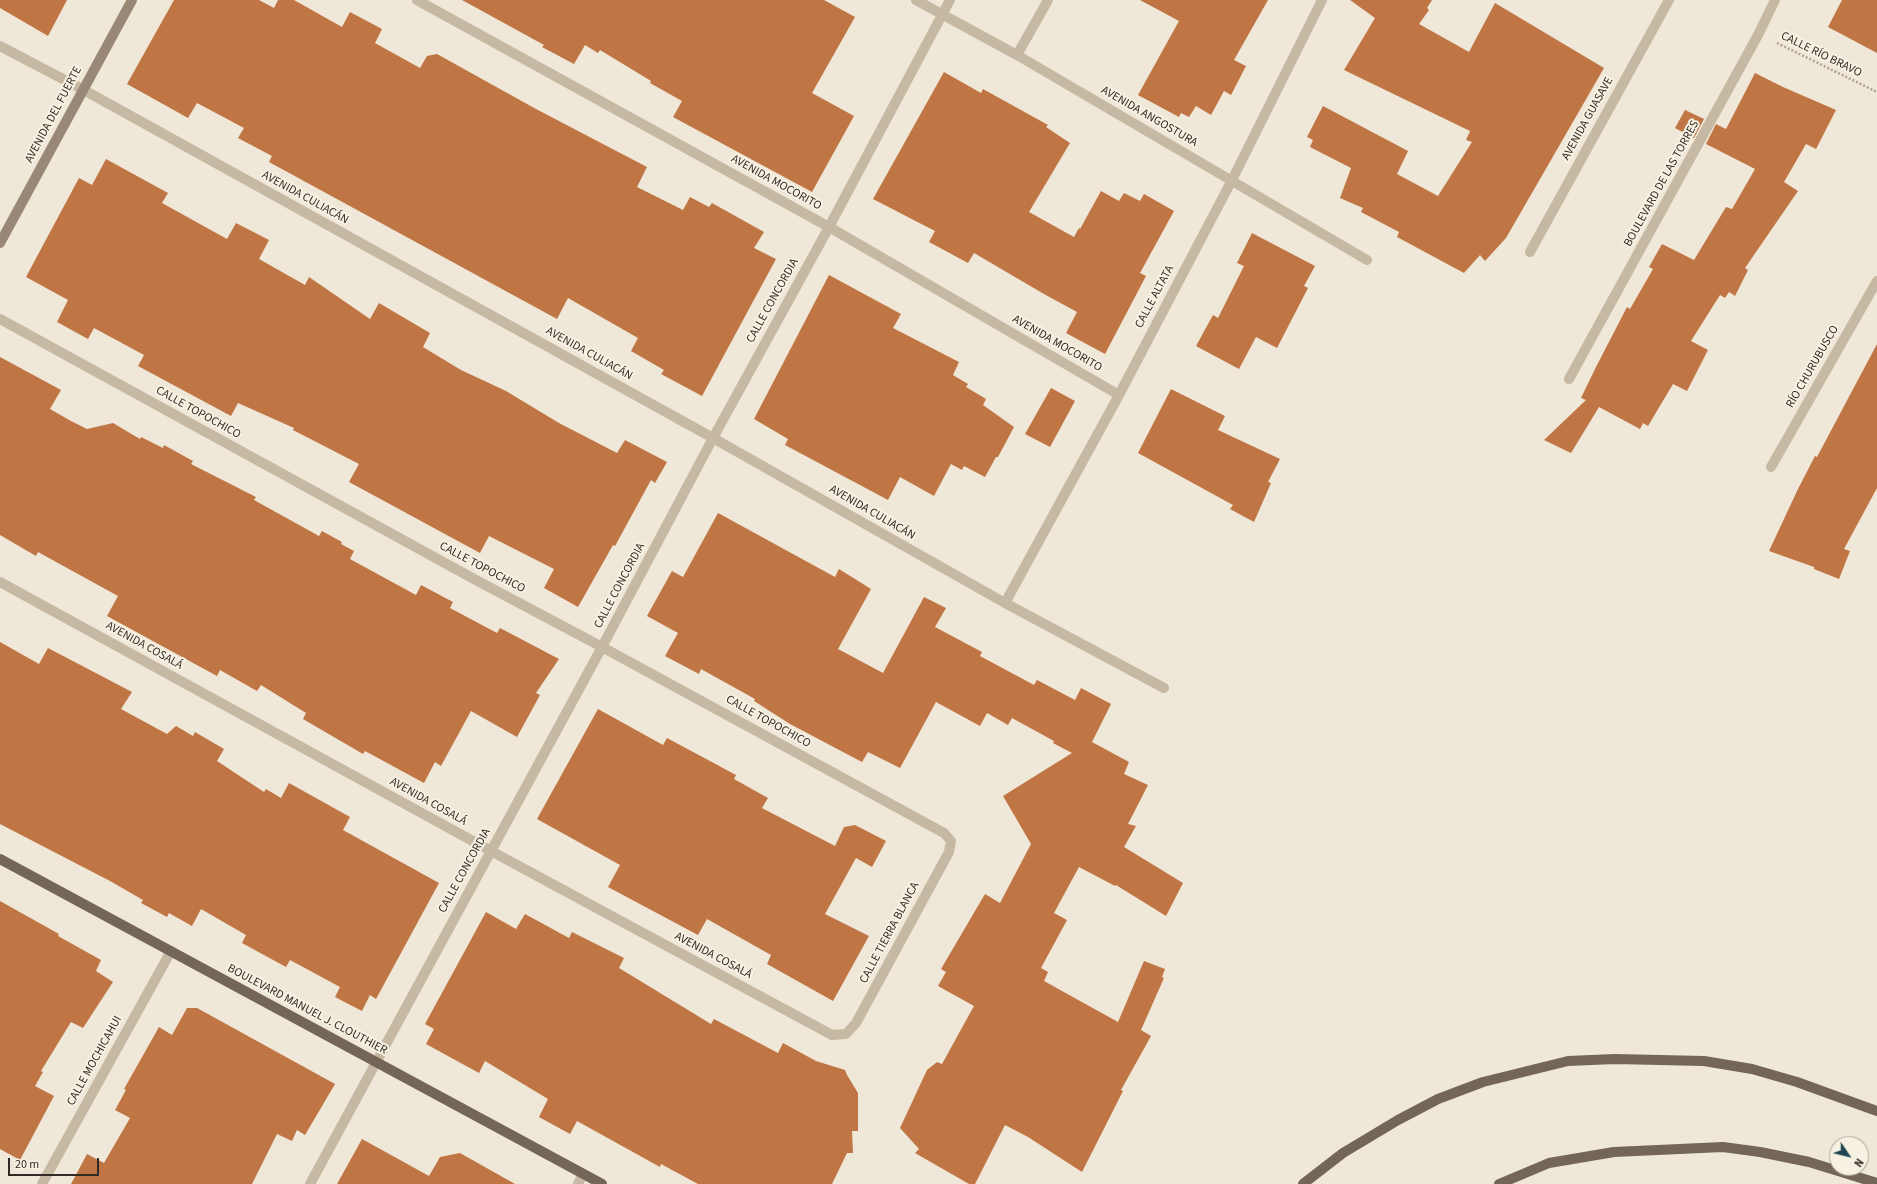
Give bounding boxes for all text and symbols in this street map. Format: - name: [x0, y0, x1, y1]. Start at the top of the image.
- street label: CALLE RÍO BRAVO: [1778, 29, 1864, 81]
- street label: AVENIDA DEL FUERTE: [22, 64, 86, 166]
- street label: AVENIDA GUASAVE: [1559, 75, 1617, 163]
- street label: AVENIDA ANGOSTURA: [1098, 83, 1200, 151]
- street label: BOULEVARD DE LAS TORRES: [1621, 118, 1703, 250]
- street label: AVENIDA MOCORITO: [728, 152, 824, 214]
- street label: AVENIDA CULIACÁN: [259, 168, 351, 228]
- street label: CALLE CONCORDIA: [744, 256, 802, 346]
- street label: CALLE ALTATA: [1132, 263, 1178, 331]
- street label: AVENIDA MOCORITO: [1010, 312, 1104, 376]
- street label: RÍO CHURUBUSCO: [1784, 323, 1842, 411]
- street label: AVENIDA CULIACÁN: [543, 324, 635, 384]
- street label: CALLE TOPOCHICO: [153, 384, 243, 442]
- street label: AVENIDA CULIACÁN: [826, 483, 918, 543]
- street label: CALLE TOPOCHICO: [437, 539, 527, 597]
- street label: CALLE CONCORDIA: [591, 541, 649, 631]
- street label: AVENIDA COSALÁ: [103, 619, 185, 673]
- street label: CALLE TOPOCHICO: [723, 693, 813, 751]
- street label: AVENIDA COSALÁ: [387, 775, 469, 829]
- street label: CALLE CONCORDIA: [436, 826, 494, 916]
- street label: CALLE TIERRA BLANCA: [857, 880, 923, 986]
- street label: AVENIDA COSALÁ: [672, 930, 754, 982]
- street label: BOULEVARD MANUEL J. CLOUTHIER: [225, 962, 389, 1058]
- street label: CALLE MOCHICAHUI: [64, 1014, 126, 1108]
- north arrow: [1829, 1136, 1869, 1176]
- scale bar: [10, 1150, 101, 1176]
- text: N: [1850, 1155, 1867, 1170]
- text: 20 m: [15, 1156, 39, 1173]

